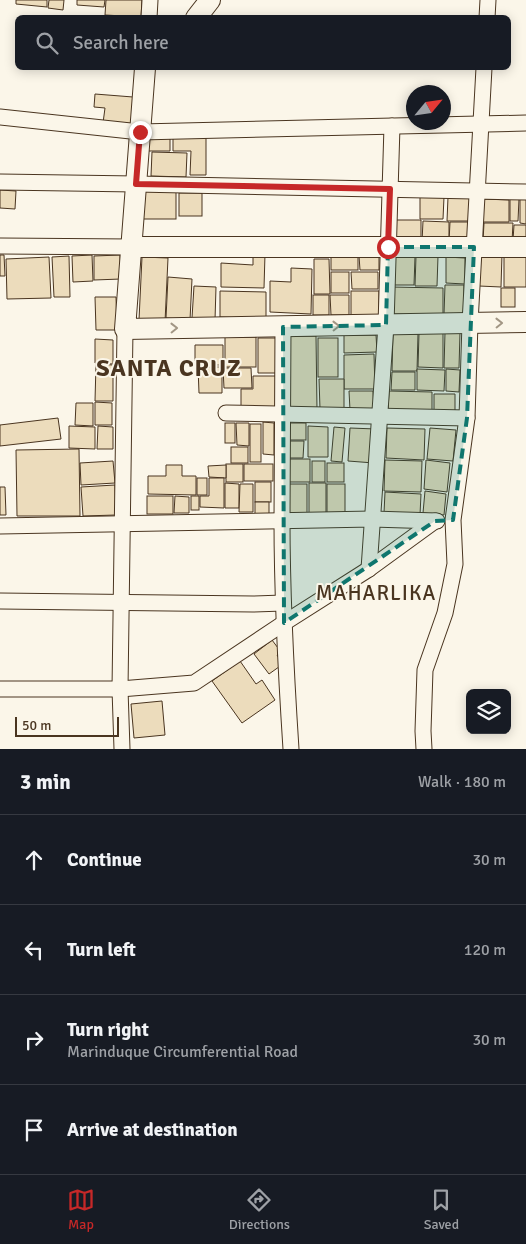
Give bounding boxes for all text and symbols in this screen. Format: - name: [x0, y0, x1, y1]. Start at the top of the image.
- search box: [15, 15, 511, 70]
- icon: search: [33, 29, 61, 57]
- text: Search here: [73, 31, 169, 55]
- north arrow: [406, 85, 451, 130]
- route end: [129, 121, 152, 144]
- route start: [377, 236, 400, 259]
- one-way arrow: [495, 318, 503, 328]
- one-way arrow: [332, 320, 340, 331]
- one-way arrow: [170, 323, 178, 333]
- district label: SANTA CRUZ: [96, 353, 242, 383]
- district label: MAHARLIKA: [316, 580, 436, 606]
- map controls: [466, 689, 511, 734]
- button: layers: [466, 689, 511, 734]
- scale bar: [15, 714, 119, 737]
- text: 50 m: [22, 717, 51, 734]
- text: 3 min: [20, 769, 71, 795]
- text: Walk · 180 m: [418, 772, 506, 792]
- icon: ahead: [20, 846, 48, 874]
- text: Continue: [67, 848, 142, 872]
- text: 30 m: [472, 850, 506, 870]
- icon: left: [20, 936, 48, 964]
- text: Turn left: [67, 938, 136, 962]
- text: 120 m: [464, 940, 506, 960]
- text: Turn right: [67, 1018, 149, 1042]
- icon: right: [20, 1026, 48, 1054]
- text: 30 m: [472, 1030, 506, 1050]
- text: Marinduque Circumferential Road: [67, 1042, 298, 1062]
- icon: arrive: [20, 1116, 48, 1144]
- text: Arrive at destination: [67, 1118, 238, 1142]
- tab: Map: [67, 1186, 95, 1233]
- tab: Directions: [229, 1186, 290, 1233]
- tab: Saved: [424, 1186, 459, 1233]

